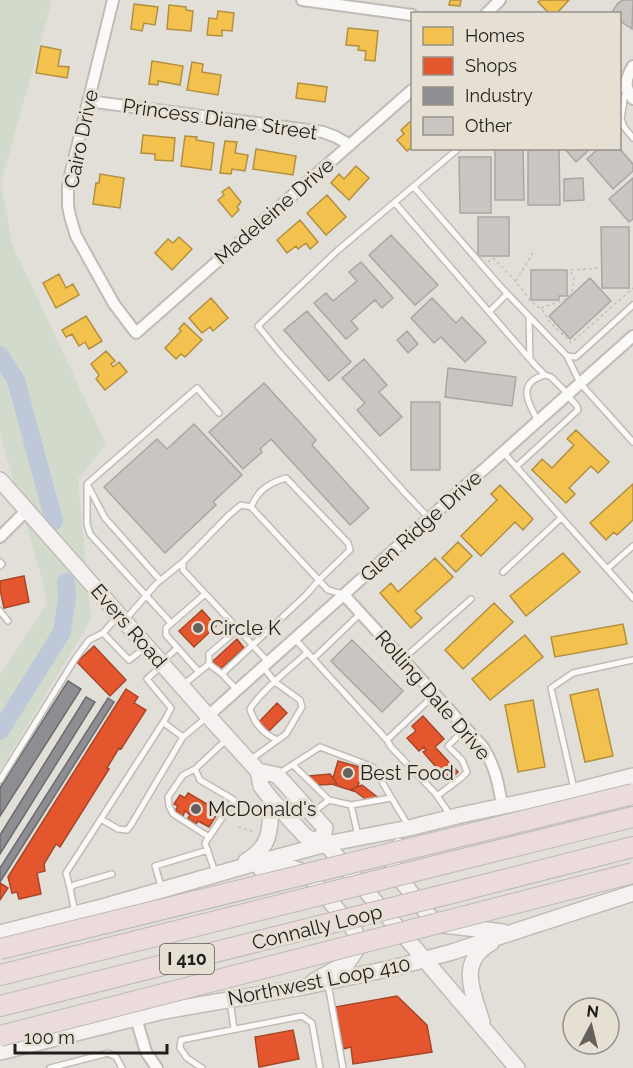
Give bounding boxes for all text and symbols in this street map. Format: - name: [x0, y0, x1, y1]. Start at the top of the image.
- legend: [411, 12, 621, 150]
- text: Homes: [465, 25, 525, 46]
- text: Shops: [465, 55, 517, 76]
- text: Industry: [465, 85, 533, 106]
- street label: Cairo Drive: [59, 87, 103, 191]
- street label: Princess Diane Street: [121, 93, 319, 145]
- text: Other: [465, 115, 513, 136]
- street label: Madeleine Drive: [209, 152, 339, 269]
- street label: Glen Ridge Drive: [355, 465, 487, 587]
- street label: Evers Road: [86, 579, 172, 673]
- place label: Circle K: [210, 616, 281, 640]
- marker: Circle K: [191, 621, 205, 635]
- street label: Rolling Dale Drive: [370, 625, 496, 765]
- place label: Best Food: [360, 761, 454, 785]
- marker: Best Food: [341, 766, 355, 780]
- place label: McDonald's: [208, 797, 316, 821]
- marker: McDonald's: [189, 802, 203, 816]
- street label: Connally Loop: [249, 899, 385, 955]
- road number: I 410: [160, 944, 214, 974]
- street label: Northwest Loop 410: [226, 951, 412, 1011]
- north arrow: [561, 996, 621, 1056]
- text: N: [586, 1001, 600, 1022]
- scale bar: [15, 1017, 166, 1055]
- text: 100 m: [24, 1027, 75, 1048]

